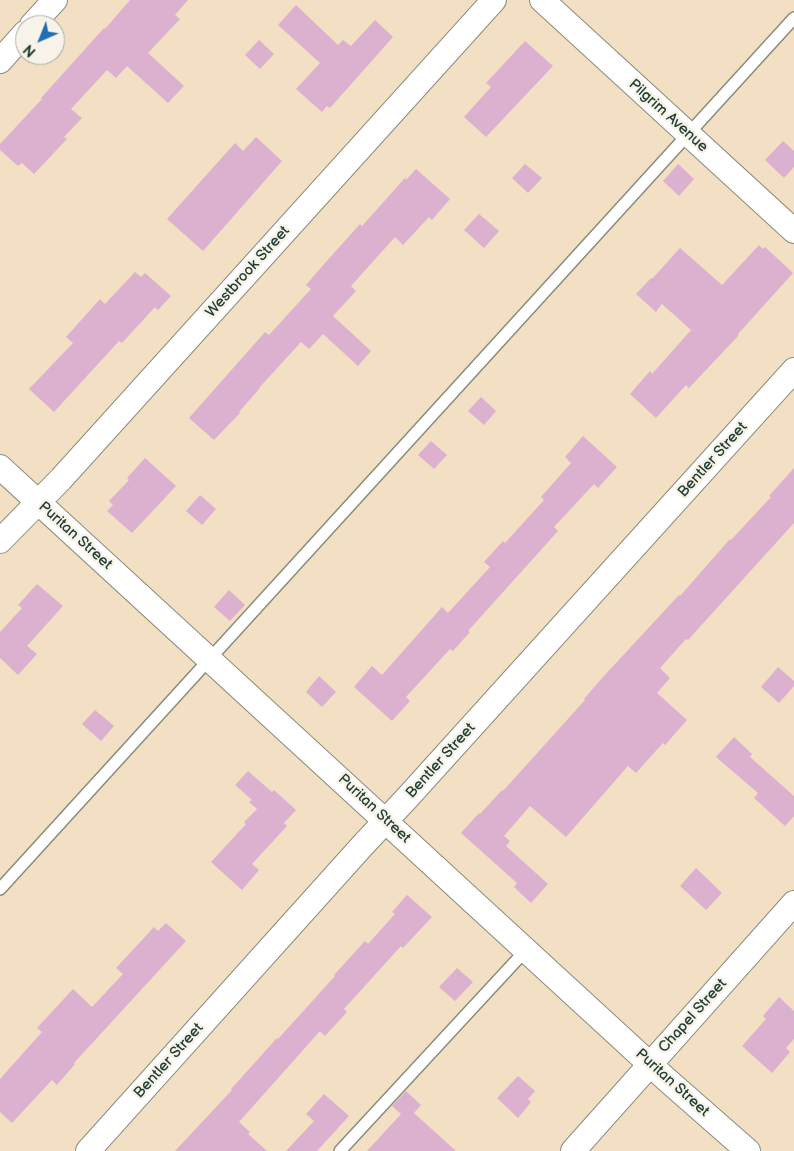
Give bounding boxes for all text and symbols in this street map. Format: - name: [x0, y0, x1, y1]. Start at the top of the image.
- north arrow: [15, 15, 65, 65]
- text: N: [20, 41, 40, 60]
- street label: Pilgrim Avenue: [625, 76, 711, 156]
- street label: Westbrook Street: [202, 223, 294, 321]
- street label: Bentler Street: [675, 419, 751, 501]
- street label: Puritan Street: [34, 498, 116, 574]
- street label: Bentler Street: [403, 720, 479, 802]
- street label: Puritan Street: [334, 771, 414, 847]
- street label: Chapel Street: [655, 975, 731, 1057]
- street label: Bentler Street: [131, 1020, 207, 1102]
- street label: Puritan Street: [631, 1045, 713, 1121]

